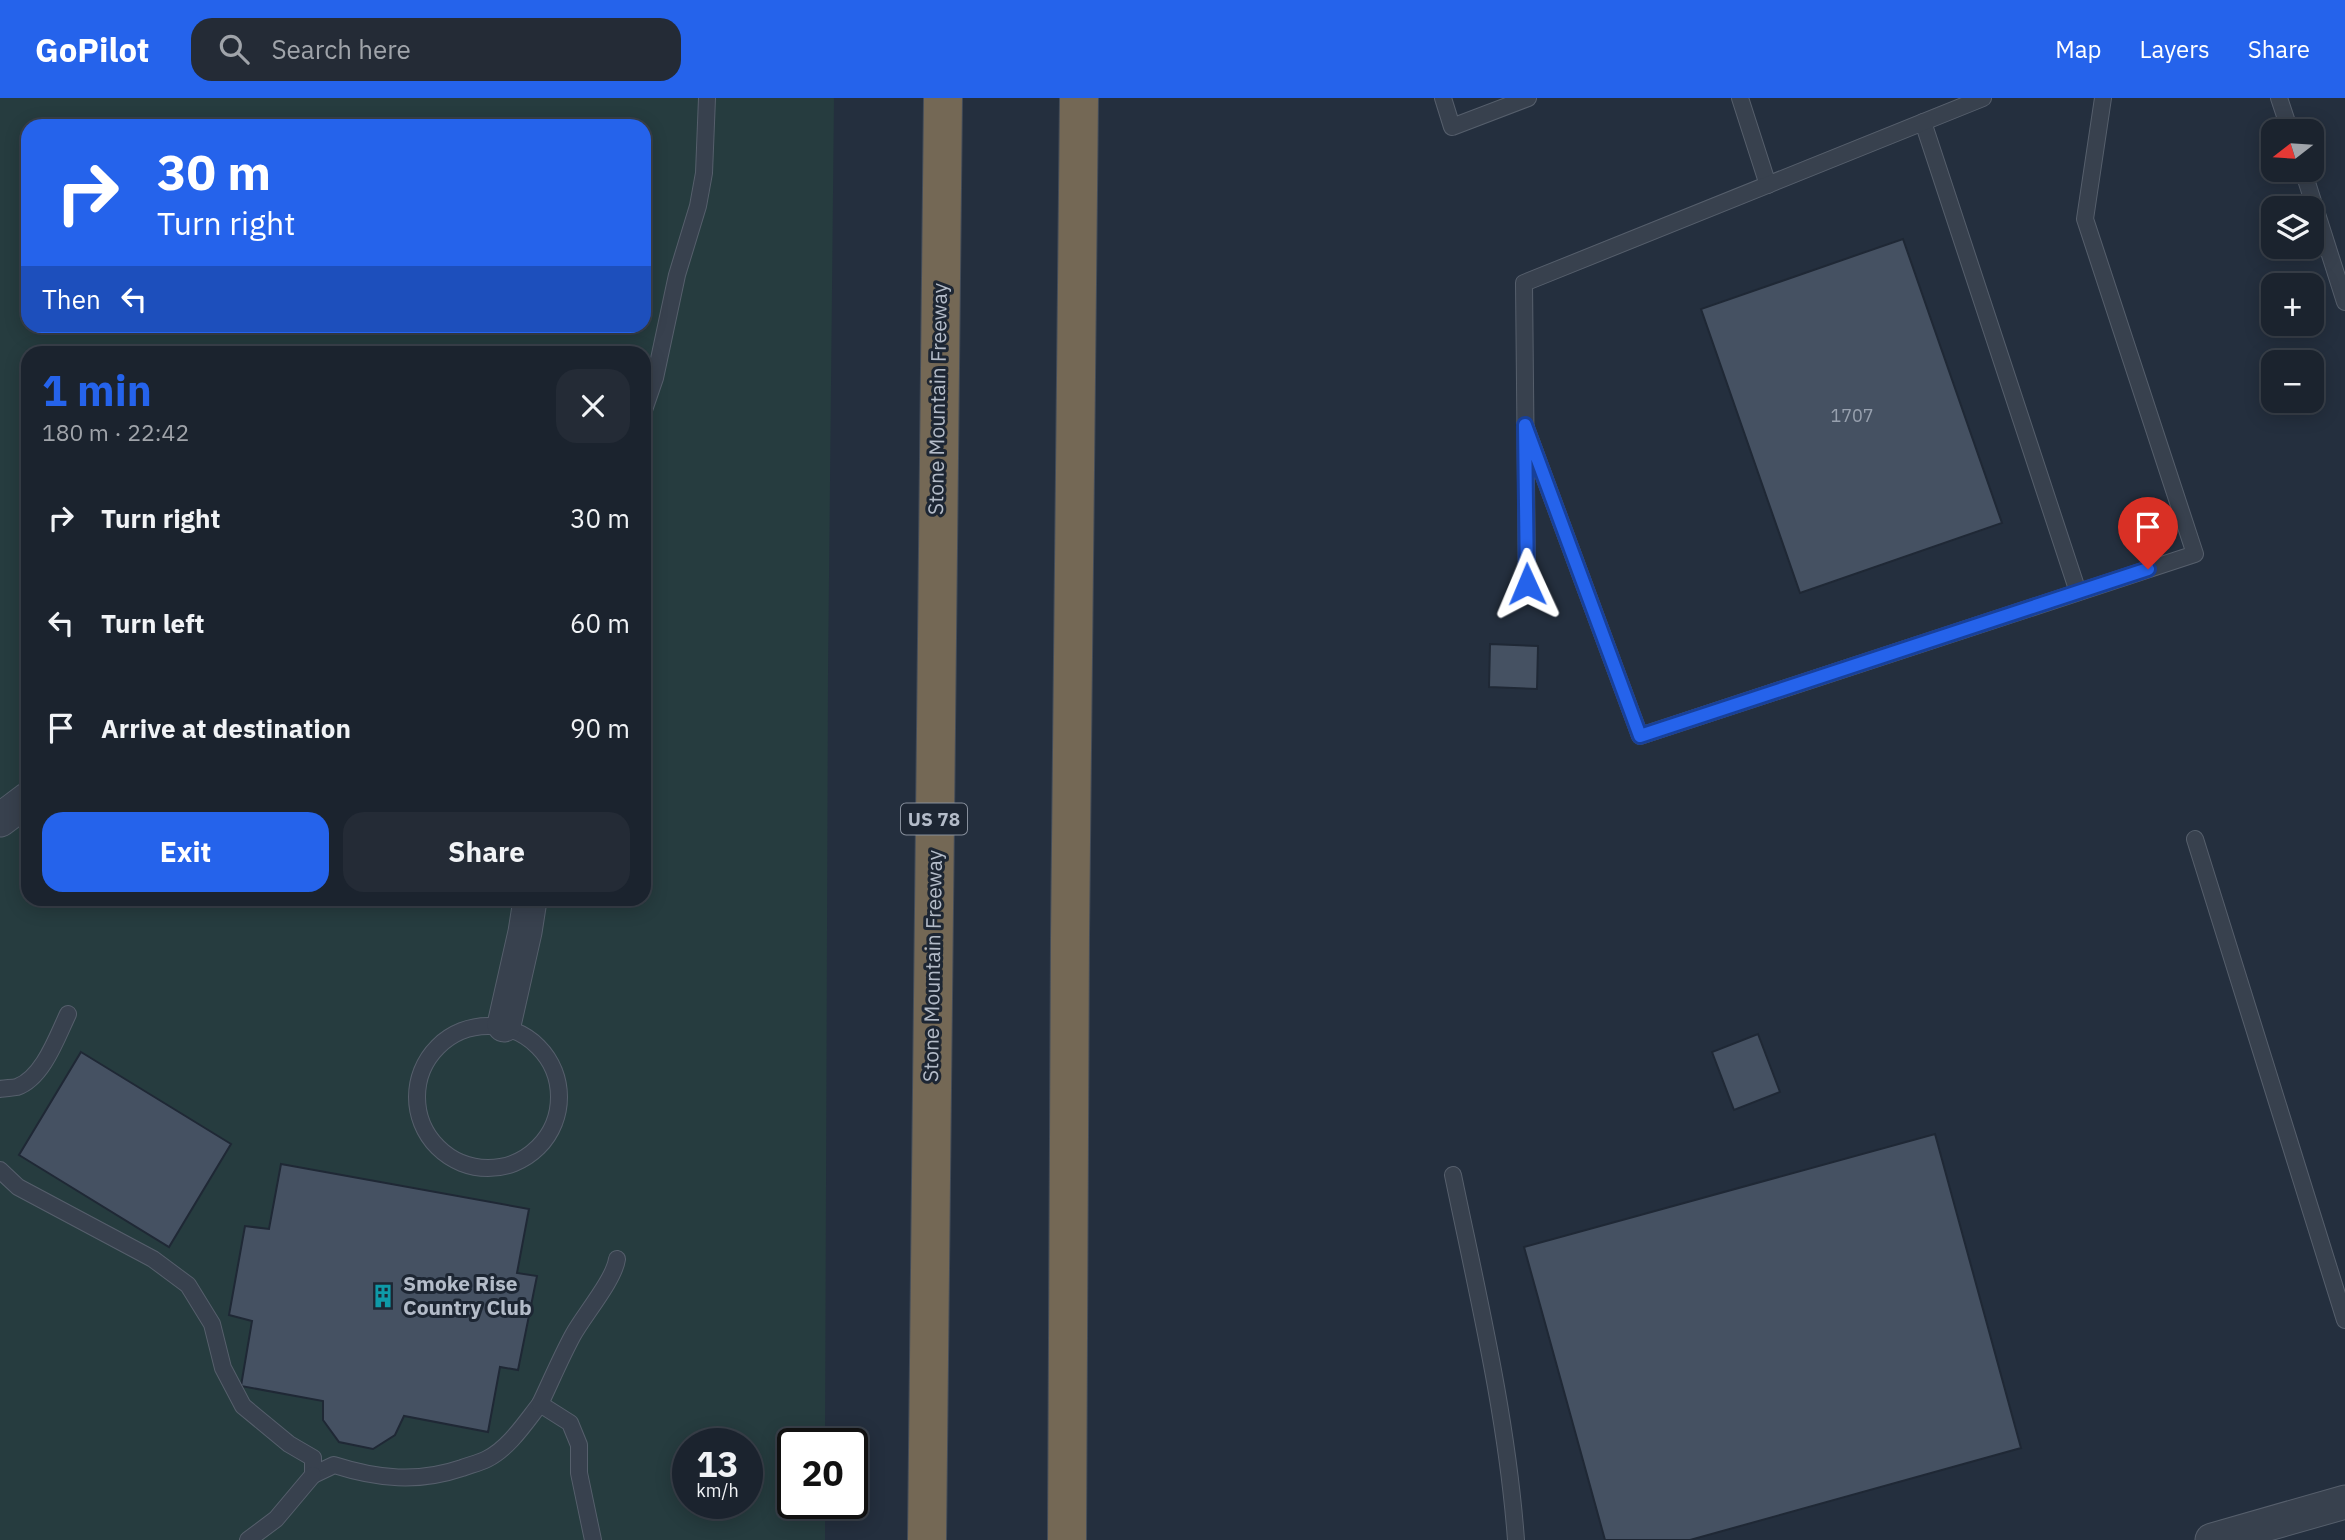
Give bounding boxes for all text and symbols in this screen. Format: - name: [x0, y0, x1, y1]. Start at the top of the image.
- search box: [191, 18, 681, 81]
- text: GoPilot: [35, 28, 149, 71]
- icon: search: [215, 30, 253, 68]
- text: Search here: [271, 32, 411, 66]
- text: Map: [2055, 33, 2102, 65]
- text: Layers: [2140, 33, 2210, 65]
- text: Share: [2248, 33, 2310, 65]
- north arrow: [2261, 119, 2324, 182]
- map controls: [2261, 119, 2324, 413]
- text: 30 m: [157, 140, 271, 203]
- icon: right: [42, 147, 133, 238]
- button: layers: [2261, 196, 2324, 259]
- text: Turn right: [157, 202, 295, 244]
- button: +: [2261, 273, 2324, 336]
- icon: left: [115, 280, 153, 318]
- text: Then: [42, 282, 101, 316]
- street label: Stone Mountain Freeway: [921, 282, 953, 515]
- button: −: [2261, 350, 2324, 413]
- text: 1 min: [42, 363, 152, 418]
- button: close: [556, 369, 630, 443]
- house number: 1707: [1830, 404, 1874, 427]
- text: 180 m · 22:42: [42, 417, 189, 447]
- pin: [2118, 497, 2178, 569]
- icon: right: [42, 499, 80, 537]
- text: Turn right: [101, 501, 220, 535]
- text: 30 m: [570, 501, 630, 535]
- icon: arrive: [2129, 508, 2167, 546]
- position arrow: [1490, 547, 1564, 621]
- icon: left: [42, 604, 80, 642]
- text: Turn left: [101, 606, 204, 640]
- text: 60 m: [570, 606, 630, 640]
- icon: arrive: [42, 709, 80, 747]
- text: Arrive at destination: [101, 711, 351, 745]
- text: 90 m: [570, 711, 630, 745]
- road number: US 78: [901, 804, 967, 834]
- button: Exit: [42, 812, 329, 892]
- button: Share: [343, 812, 630, 892]
- street label: Stone Mountain Freeway: [916, 849, 948, 1082]
- place label: Smoke Rise Country Club: [403, 1269, 532, 1321]
- building icon: Smoke Rise Country Club: [369, 1282, 397, 1310]
- speed limit sign: 20: [777, 1428, 868, 1519]
- text: 13: [696, 1441, 739, 1487]
- text: km/h: [696, 1479, 739, 1502]

